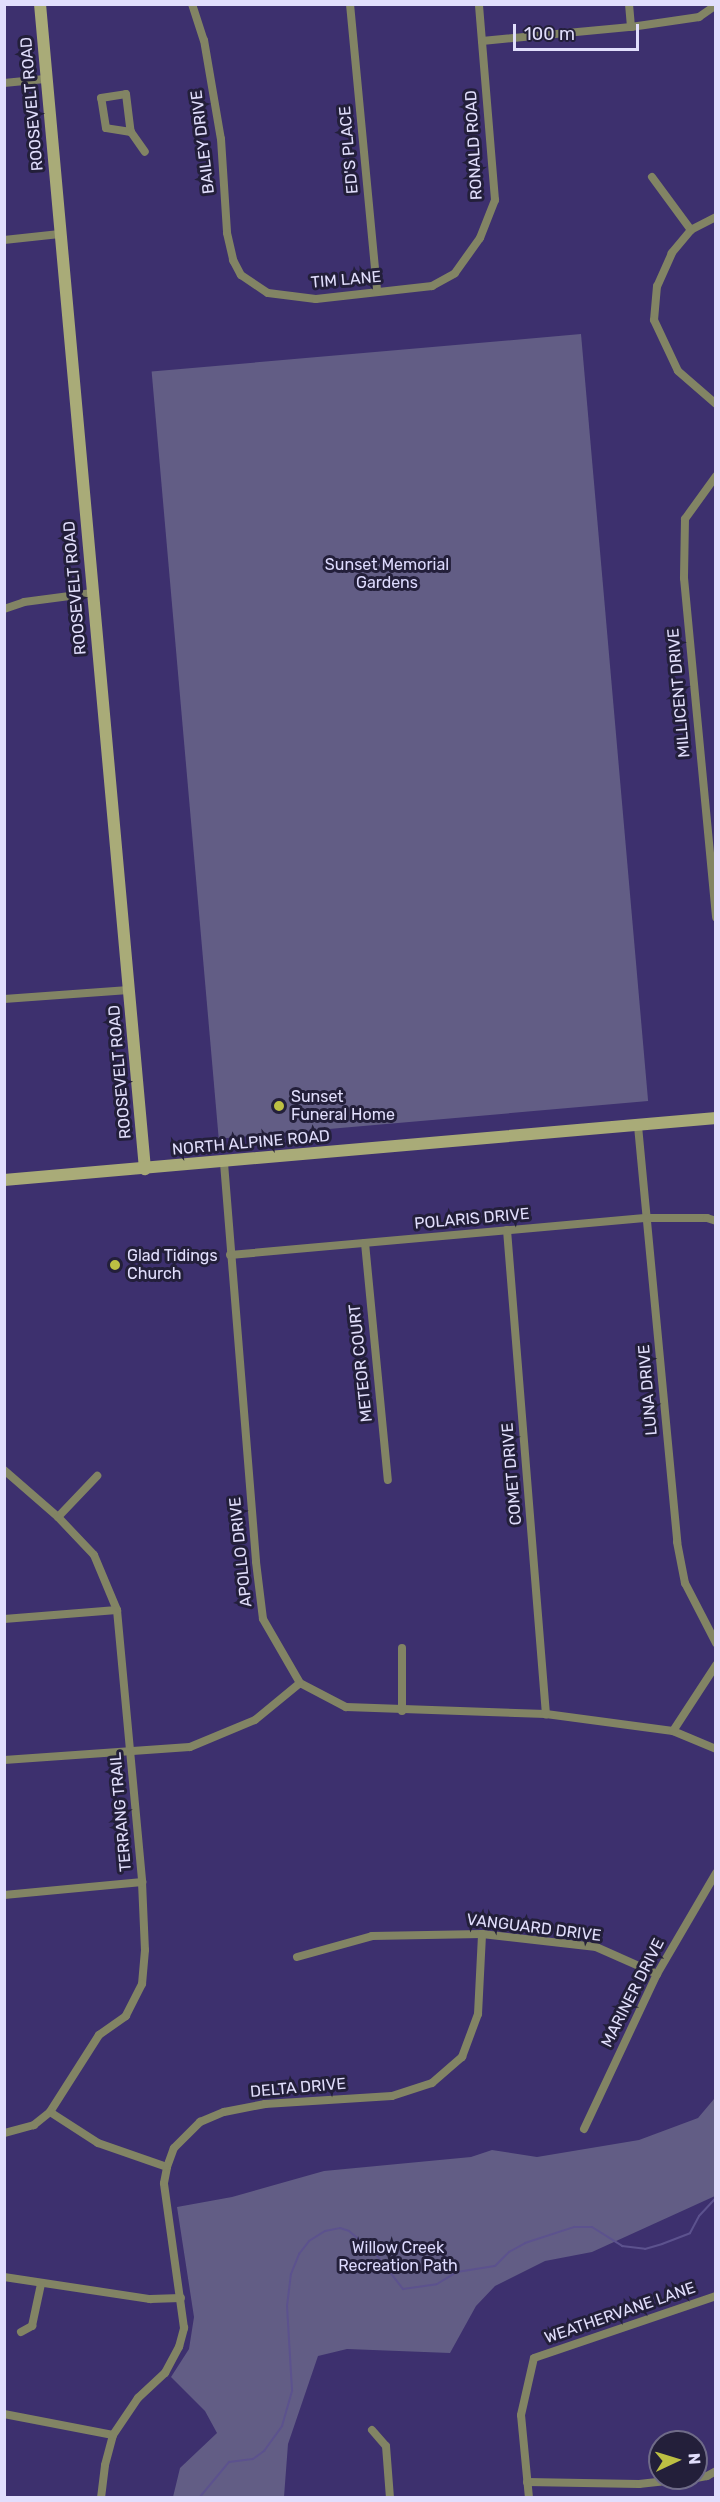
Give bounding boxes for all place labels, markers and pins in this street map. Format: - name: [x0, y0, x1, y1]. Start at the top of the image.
- place label: Sunset Funeral Home: [291, 1087, 395, 1125]
- marker: Sunset Funeral Home: [272, 1099, 286, 1113]
- place label: Glad Tidings Church: [127, 1246, 218, 1284]
- marker: Glad Tidings Church: [108, 1258, 122, 1272]

